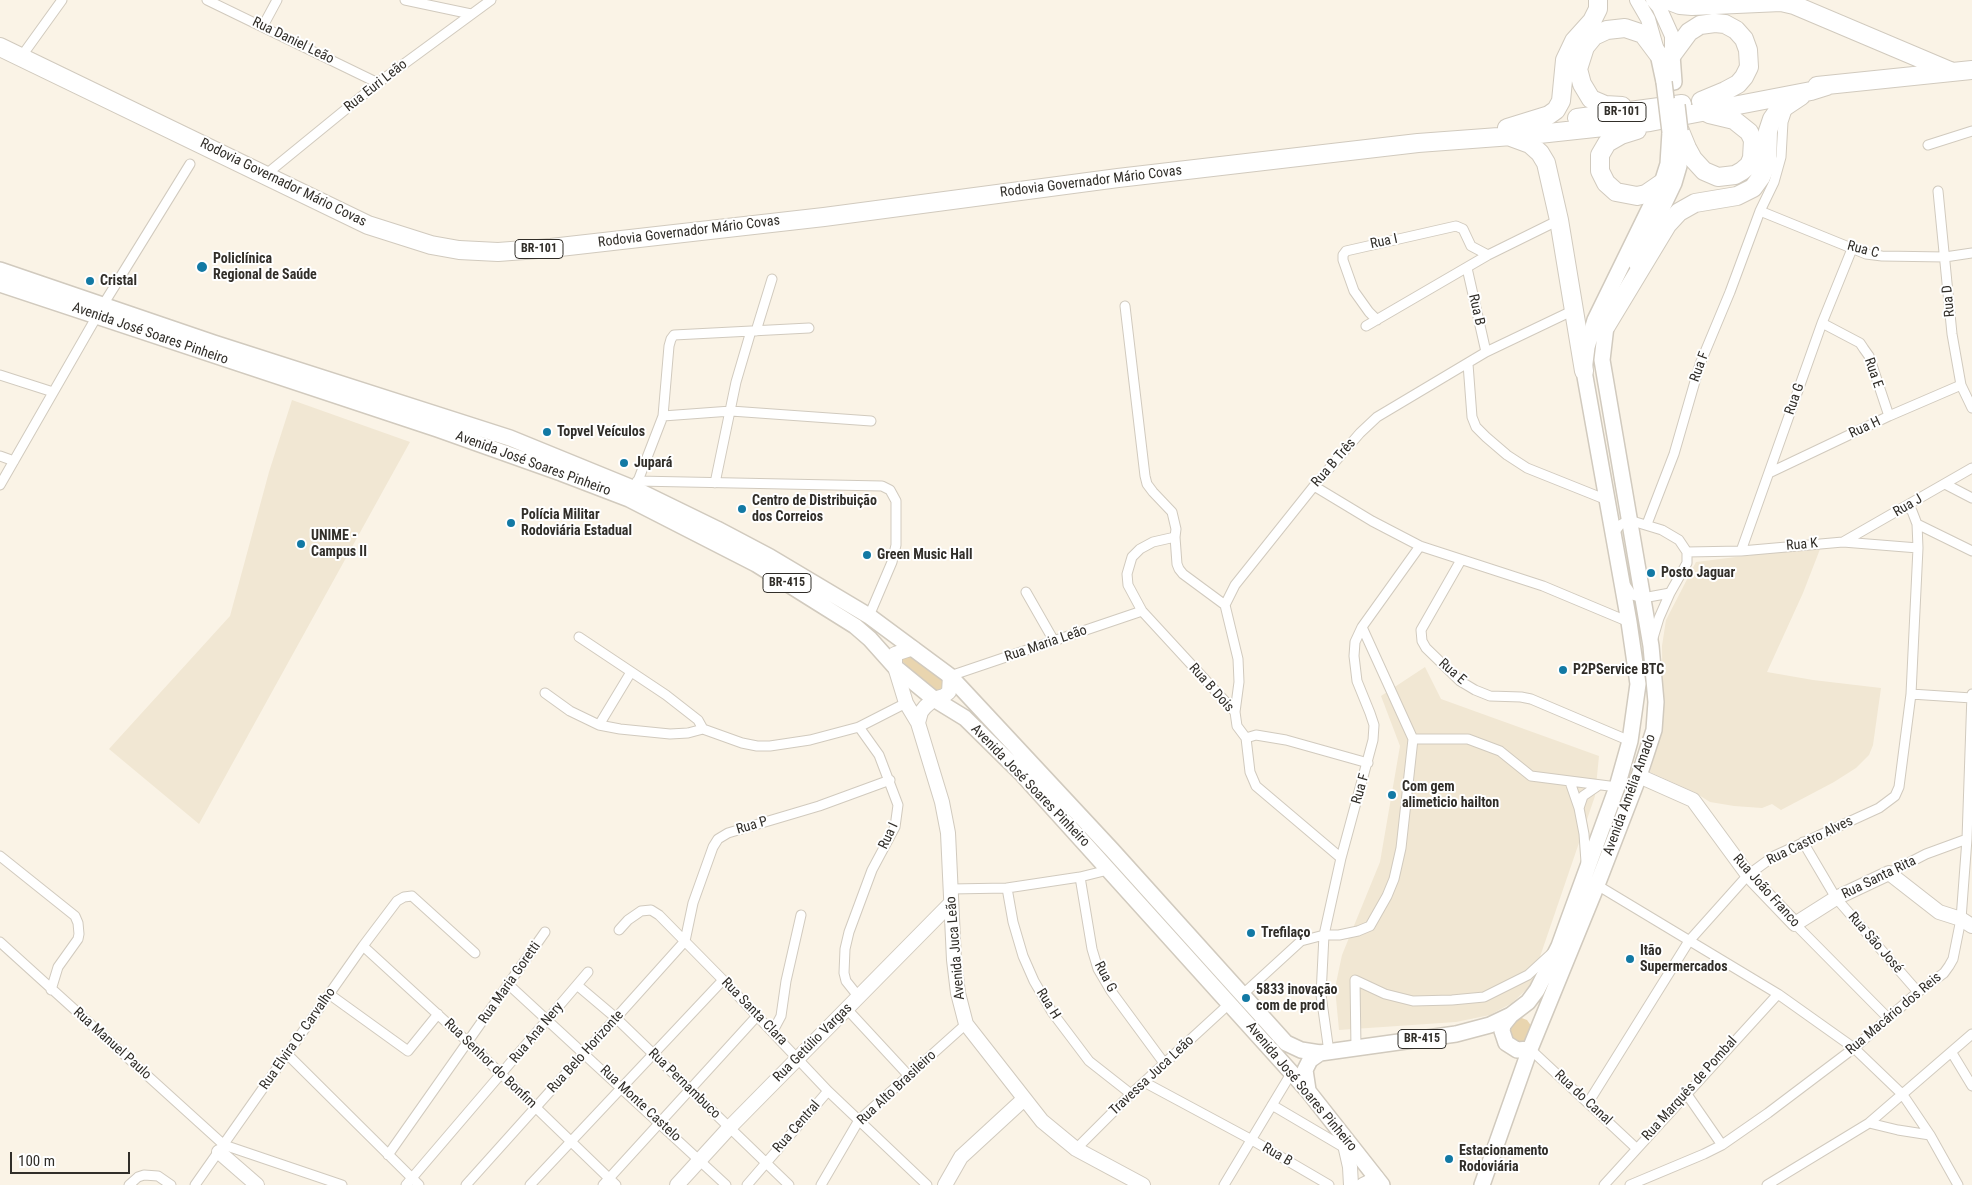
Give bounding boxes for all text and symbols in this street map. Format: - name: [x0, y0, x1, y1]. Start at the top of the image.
- street label: Rua Daniel Leão: [249, 14, 337, 68]
- street label: Rua Euri Leão: [341, 56, 411, 116]
- road number: BR-101: [1598, 102, 1646, 121]
- street label: Rodovia Governador Mário Covas: [197, 135, 369, 231]
- street label: Rodovia Governador Mário Covas: [999, 163, 1183, 201]
- street label: Rodovia Governador Mário Covas: [597, 213, 781, 251]
- street label: Rua I: [1369, 231, 1399, 253]
- street label: Rua C: [1845, 238, 1881, 262]
- road number: BR-101: [515, 240, 563, 258]
- place label: Policlínica Regional de Saúde: [213, 251, 317, 284]
- marker: Policlínica Regional de Saúde: [195, 260, 209, 274]
- place label: Cristal: [100, 273, 137, 289]
- marker: Cristal: [84, 275, 96, 287]
- street label: Rua D: [1939, 284, 1959, 318]
- street label: Rua B: [1464, 293, 1488, 327]
- street label: Avenida José Soares Pinheiro: [70, 299, 230, 369]
- street label: Rua F: [1687, 350, 1713, 384]
- street label: Rua E: [1860, 356, 1886, 390]
- street label: Rua G: [1782, 381, 1808, 417]
- street label: Rua H: [1847, 413, 1883, 443]
- place label: Topvel Veículos: [557, 424, 645, 440]
- marker: Topvel Veículos: [541, 426, 553, 438]
- street label: Avenida José Soares Pinheiro: [453, 428, 613, 500]
- street label: Rua B Três: [1308, 435, 1360, 491]
- place label: Jupará: [634, 455, 672, 471]
- marker: Jupará: [618, 457, 630, 469]
- street label: Rua J: [1890, 491, 1926, 521]
- place label: Centro de Distribuição dos Correios: [752, 493, 877, 526]
- marker: Centro de Distribuição dos Correios: [736, 503, 748, 515]
- place label: Polícia Militar Rodoviária Estadual: [521, 507, 632, 540]
- marker: Polícia Militar Rodoviária Estadual: [505, 517, 517, 529]
- place label: UNIME - Campus II: [311, 528, 367, 560]
- street label: Rua K: [1785, 535, 1819, 555]
- marker: UNIME - Campus II: [295, 538, 307, 550]
- place label: Green Music Hall: [877, 547, 973, 563]
- marker: Green Music Hall: [861, 549, 873, 561]
- place label: Posto Jaguar: [1661, 565, 1735, 581]
- marker: Posto Jaguar: [1645, 567, 1657, 579]
- road number: BR-415: [763, 574, 811, 592]
- street label: Rua Maria Leão: [1003, 622, 1089, 666]
- street label: Rua E: [1435, 655, 1469, 689]
- street label: Rua B Dois: [1185, 660, 1237, 716]
- place label: P2PService BTC: [1573, 662, 1664, 678]
- marker: P2PService BTC: [1557, 664, 1569, 676]
- street label: Avenida José Soares Pinheiro: [967, 721, 1093, 851]
- street label: Avenida Amélia Amado: [1600, 732, 1660, 858]
- street label: Rua F: [1349, 772, 1373, 806]
- place label: Com gem alimeticio hailton: [1402, 779, 1499, 812]
- marker: Com gem alimeticio hailton: [1386, 789, 1398, 801]
- street label: Rua Castro Alves: [1764, 813, 1856, 869]
- street label: Rua P: [734, 814, 770, 838]
- street label: Rua I: [876, 820, 902, 852]
- street label: Rua João Franco: [1729, 851, 1803, 931]
- street label: Rua Santa Rita: [1839, 853, 1919, 903]
- street label: Avenida Juca Leão: [943, 896, 969, 1000]
- street label: Rua São José: [1844, 909, 1906, 977]
- place label: Trefilaço: [1261, 925, 1311, 941]
- marker: Trefilaço: [1245, 927, 1257, 939]
- street label: Rua Maria Goretti: [476, 939, 544, 1027]
- place label: Itão Supermercados: [1640, 943, 1728, 976]
- marker: Itão Supermercados: [1624, 953, 1636, 965]
- street label: Rua G: [1090, 959, 1120, 995]
- street label: Rua Macário dos Reis: [1843, 969, 1945, 1059]
- street label: Rua Santa Clara: [718, 975, 790, 1049]
- place label: 5833 inovação com de prod: [1256, 982, 1338, 1014]
- street label: Rua Elvira O. Carvalho: [257, 985, 339, 1093]
- street label: Rua H: [1032, 986, 1064, 1022]
- marker: 5833 inovação com de prod: [1240, 992, 1252, 1004]
- street label: Rua Ana Nery: [507, 999, 567, 1067]
- street label: Rua Getúlio Vargas: [770, 1000, 856, 1086]
- street label: Rua Manuel Paulo: [69, 1005, 155, 1083]
- street label: Rua Belo Horizonte: [544, 1007, 628, 1097]
- street label: Rua Senhor do Bonfim: [440, 1016, 540, 1112]
- street label: Avenida José Soares Pinheiro: [1242, 1019, 1360, 1155]
- road number: BR-415: [1398, 1030, 1446, 1048]
- street label: Travessa Juca Leão: [1106, 1033, 1198, 1119]
- street label: Rua Marquês de Pombal: [1639, 1033, 1741, 1145]
- street label: Rua Pernambuco: [644, 1045, 724, 1123]
- street label: Rua Alto Brasileiro: [854, 1047, 940, 1129]
- street label: Rua Monte Castelo: [596, 1062, 684, 1146]
- street label: Rua do Canal: [1551, 1067, 1615, 1129]
- street label: Rua Central: [770, 1098, 824, 1156]
- street label: Rua B: [1259, 1140, 1295, 1170]
- scale bar: [12, 1142, 132, 1174]
- place label: Estacionamento Rodoviária: [1459, 1143, 1549, 1176]
- text: 100 m: [18, 1152, 55, 1170]
- marker: Estacionamento Rodoviária: [1443, 1153, 1455, 1165]

